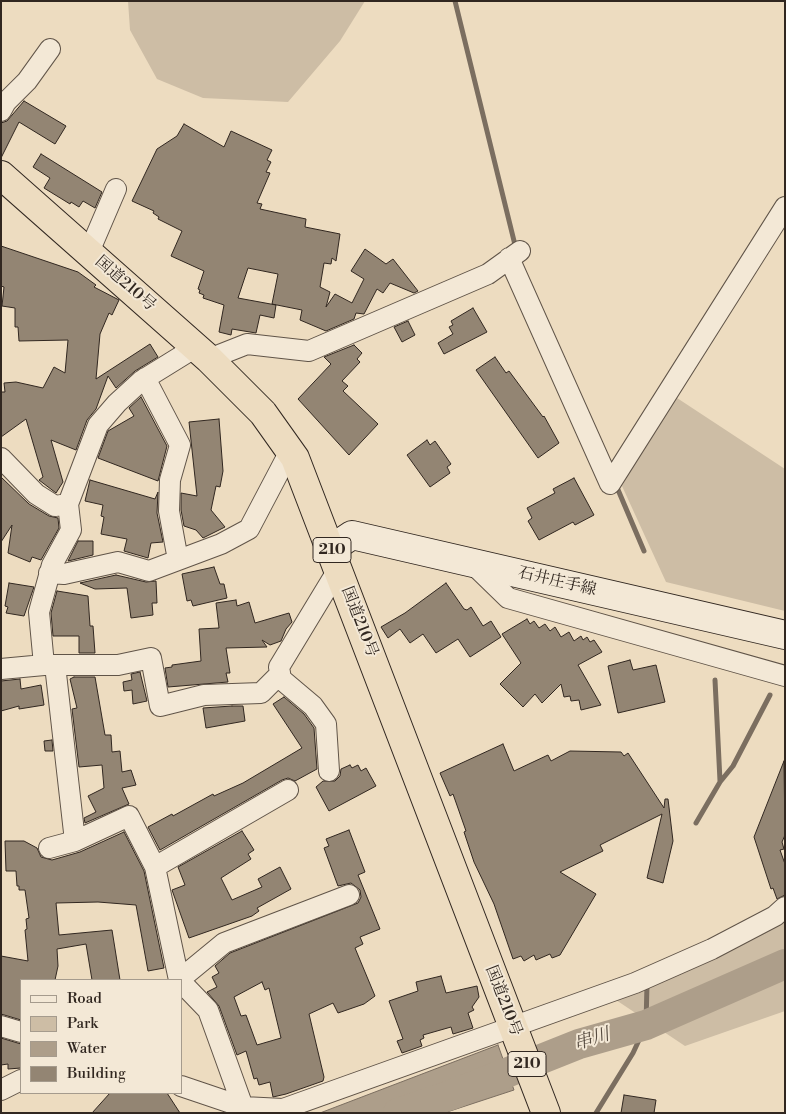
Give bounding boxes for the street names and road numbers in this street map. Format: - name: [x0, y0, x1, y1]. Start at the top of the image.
- street label: 国道210号: [91, 252, 159, 316]
- road number: 210: [313, 538, 351, 562]
- street label: 石井庄手線: [516, 564, 598, 600]
- street label: 国道210号: [337, 584, 381, 660]
- street label: 国道210号: [481, 963, 525, 1039]
- road number: 210: [508, 1052, 546, 1076]

